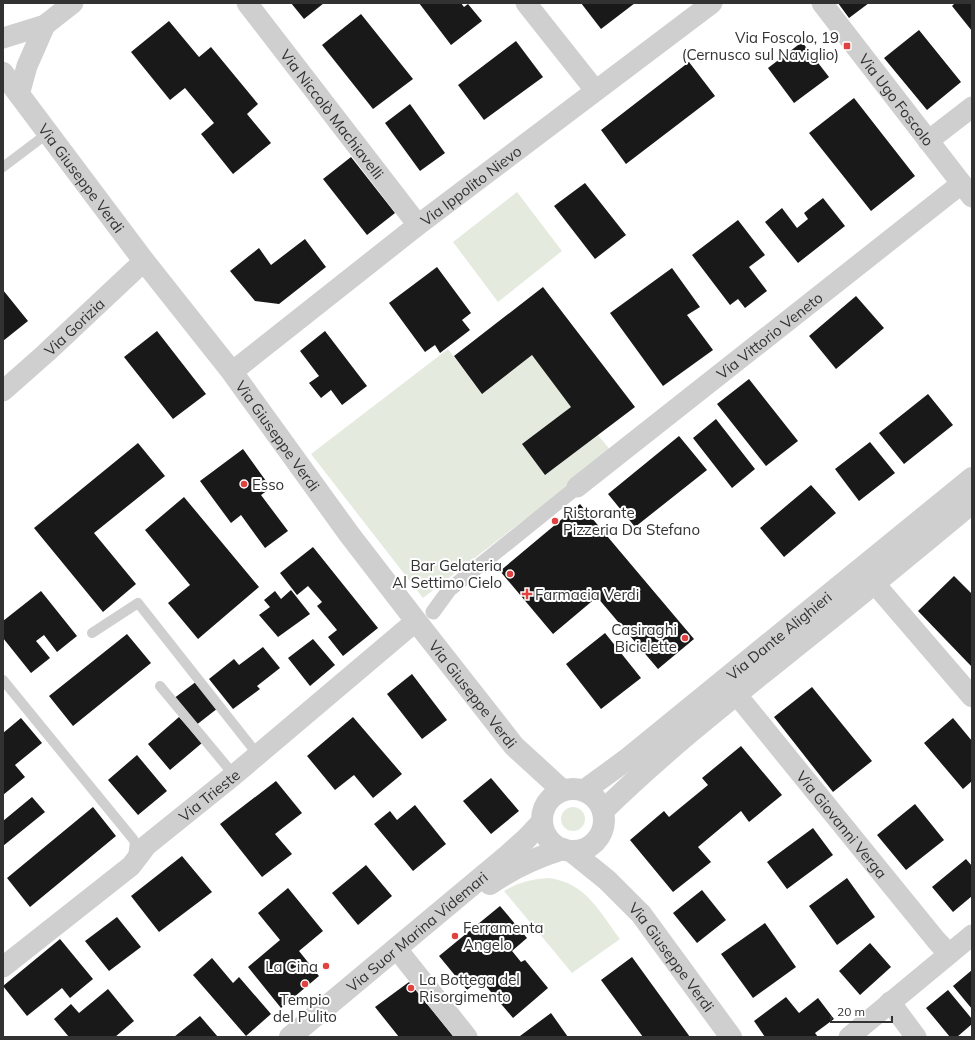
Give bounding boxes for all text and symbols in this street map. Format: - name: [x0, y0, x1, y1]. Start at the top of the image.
- place label: Via Foscolo, 19 (Cernusco sul Naviglio): [682, 28, 839, 64]
- marker: Via Foscolo, 19 (Cernusco sul Naviglio): [842, 41, 852, 51]
- street label: Via Niccolò Machiavelli: [277, 45, 388, 182]
- street label: Via Ugo Foscolo: [855, 50, 938, 150]
- street label: Via Giuseppe Verdi: [34, 119, 129, 236]
- street label: Via Ippolito Nievo: [416, 141, 525, 230]
- street label: Via Vittorio Veneto: [712, 288, 826, 383]
- street label: Via Gorizia: [40, 294, 108, 359]
- street label: Via Giuseppe Verdi: [232, 377, 324, 494]
- place label: Esso: [252, 475, 284, 494]
- marker: Esso: [239, 479, 249, 489]
- place label: Ristorante Pizzeria Da Stefano: [563, 503, 700, 539]
- marker: Ristorante Pizzeria Da Stefano: [550, 516, 560, 526]
- place label: Bar Gelateria Al Settimo Cielo: [392, 556, 502, 592]
- marker: Bar Gelateria Al Settimo Cielo: [505, 569, 515, 579]
- place label: Farmacia Verdi: [535, 585, 639, 604]
- street label: Via Dante Alighieri: [722, 587, 835, 684]
- marker: Farmacia Verdi: [522, 589, 532, 599]
- place label: Casiraghi Biciclette: [611, 620, 677, 656]
- marker: Casiraghi Biciclette: [680, 633, 690, 643]
- street label: Via Giuseppe Verdi: [425, 636, 521, 752]
- street label: Via Trieste: [175, 765, 243, 825]
- street label: Via Giovanni Verga: [793, 767, 891, 882]
- street label: Via Suor Marina Videmari: [342, 867, 491, 996]
- street label: Via Giuseppe Verdi: [625, 898, 719, 1015]
- place label: Ferramenta Angelo: [463, 918, 544, 954]
- marker: Ferramenta Angelo: [450, 931, 460, 941]
- place label: La Cina: [265, 957, 318, 976]
- marker: La Cina: [321, 961, 331, 971]
- place label: La Bottega del Risorgimento: [419, 970, 520, 1006]
- marker: Tempio del Pulito: [300, 979, 310, 989]
- marker: La Bottega del Risorgimento: [406, 983, 416, 993]
- place label: Tempio del Pulito: [273, 990, 337, 1026]
- scale bar: [831, 998, 892, 1024]
- text: 20 m: [837, 1004, 865, 1019]

